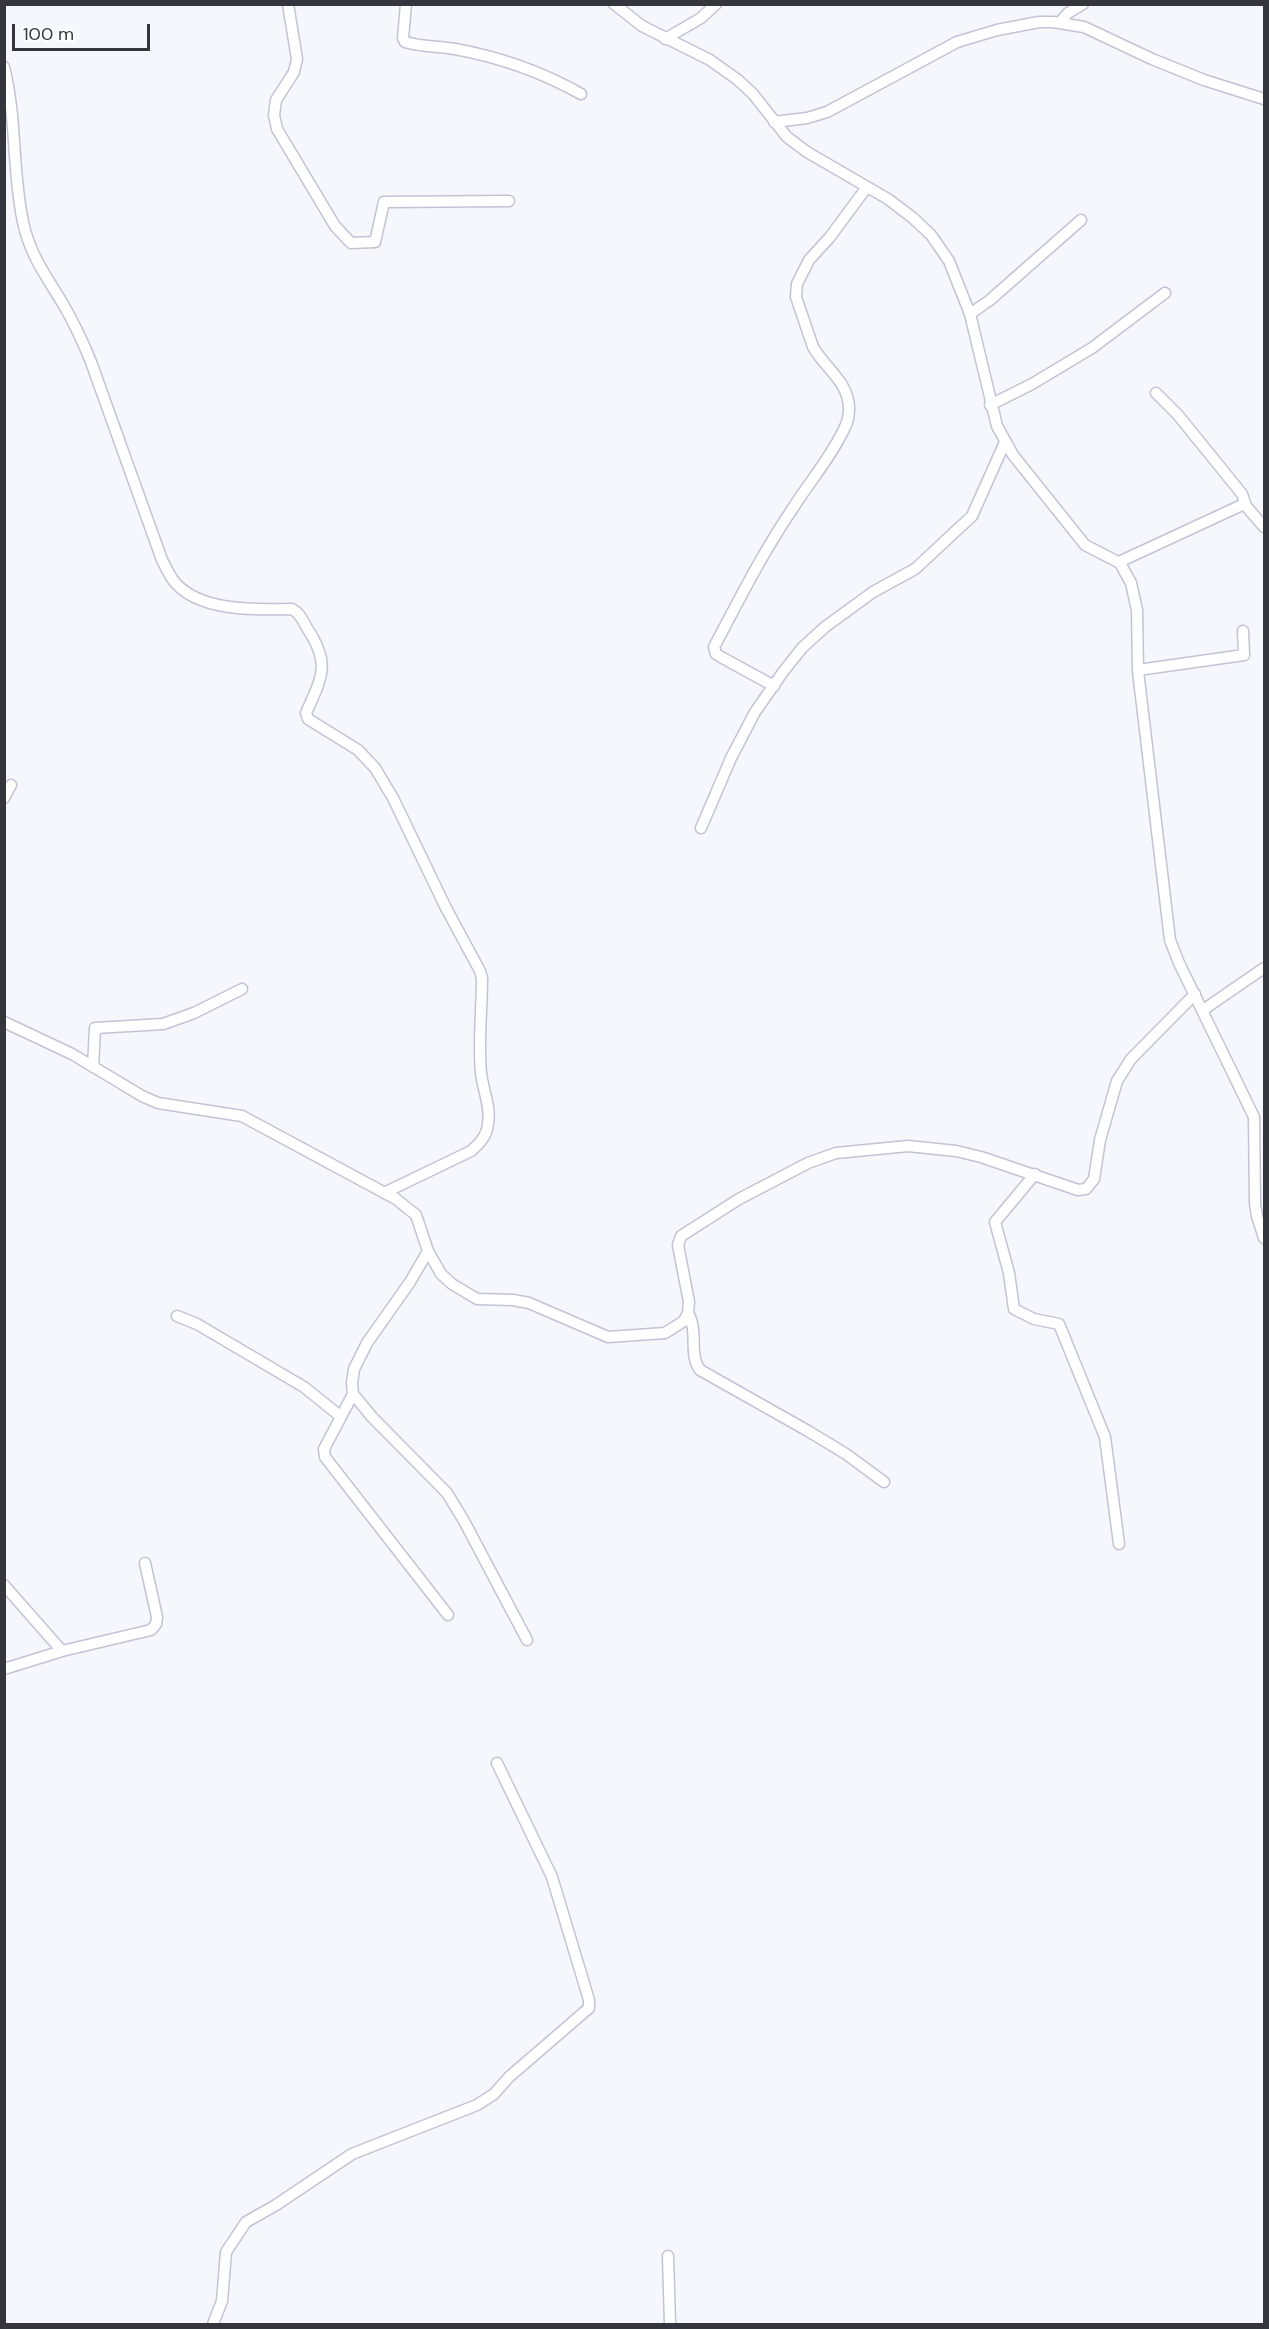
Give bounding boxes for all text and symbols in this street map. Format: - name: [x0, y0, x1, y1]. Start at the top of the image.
- scale bar: [15, 12, 153, 50]
- text: 100 m: [23, 22, 74, 46]

